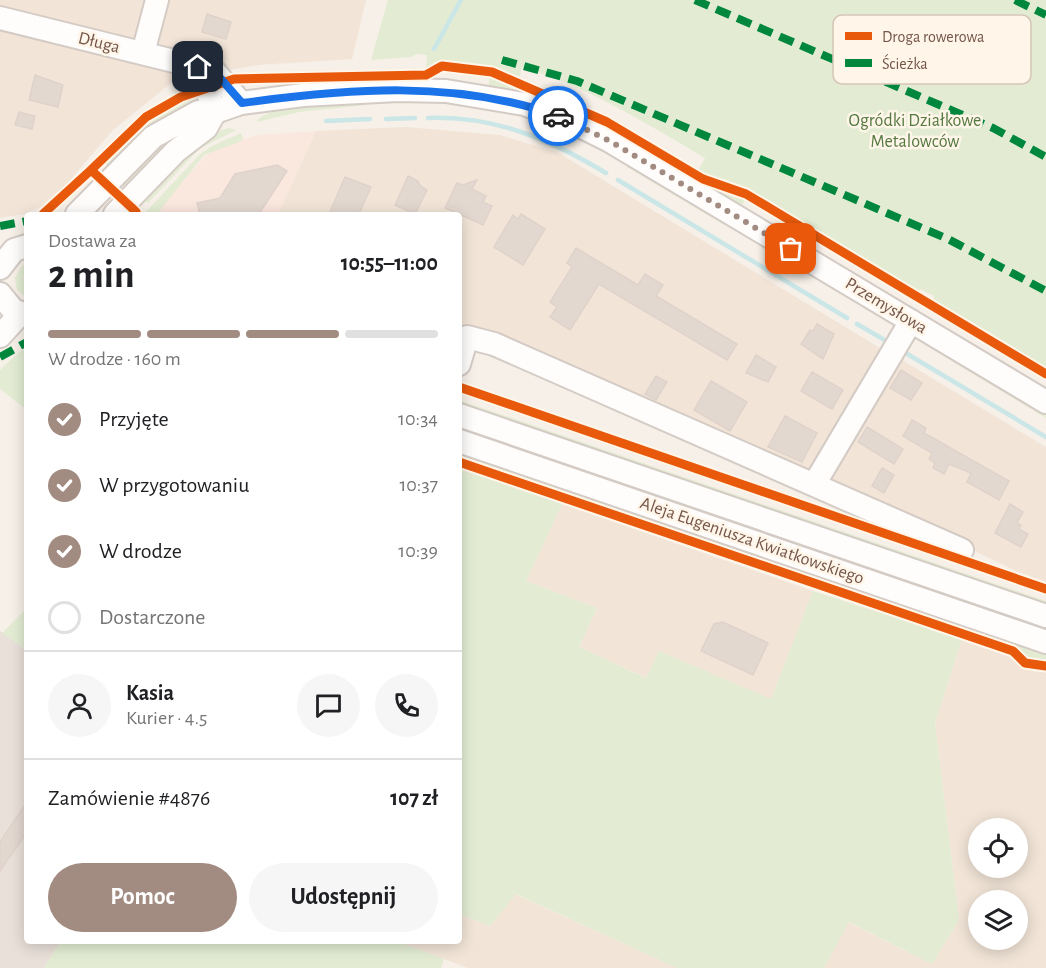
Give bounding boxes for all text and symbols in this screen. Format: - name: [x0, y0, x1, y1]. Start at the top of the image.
- legend: [833, 15, 1031, 84]
- street label: Długa: [76, 29, 122, 57]
- text: Droga rowerowa: [882, 29, 984, 45]
- pin: [172, 41, 223, 92]
- icon: home: [181, 50, 214, 83]
- text: Ścieżka: [882, 53, 928, 72]
- courier: [528, 86, 588, 146]
- icon: car: [542, 100, 575, 133]
- park label: Ogródki Działkowe Metalowców: [849, 112, 981, 151]
- pin: [765, 223, 816, 274]
- text: Dostawa za: [48, 231, 137, 251]
- icon: bag: [774, 232, 807, 265]
- text: 10:55–11:00: [341, 252, 438, 274]
- text: 2 min: [48, 256, 135, 295]
- street label: Przemysłowa: [842, 275, 930, 337]
- text: W drodze · 160 m: [48, 349, 181, 369]
- icon: check: [48, 403, 81, 436]
- text: Przyjęte: [99, 408, 169, 430]
- text: 10:34: [398, 409, 438, 429]
- icon: check: [48, 469, 81, 502]
- text: W przygotowaniu: [99, 474, 249, 496]
- text: 10:37: [399, 475, 438, 495]
- street label: Aleja Eugeniusza Kwiatkowskiego: [638, 494, 866, 588]
- icon: check: [48, 535, 81, 568]
- text: W drodze: [99, 540, 182, 562]
- text: 10:39: [398, 541, 438, 561]
- text: Dostarczone: [99, 606, 206, 628]
- button: person: [48, 674, 111, 737]
- button: chat: [297, 674, 360, 737]
- button: phone: [375, 674, 438, 737]
- text: Kasia: [126, 682, 174, 704]
- text: Kurier · 4.5: [126, 708, 207, 728]
- text: Zamówienie #4876: [48, 787, 210, 809]
- text: 107 zł: [390, 787, 438, 809]
- map controls: [968, 818, 1028, 950]
- button: locate: [968, 818, 1028, 878]
- button: Pomoc: [48, 863, 237, 932]
- button: Udostępnij: [249, 863, 438, 932]
- button: layers: [968, 890, 1028, 950]

